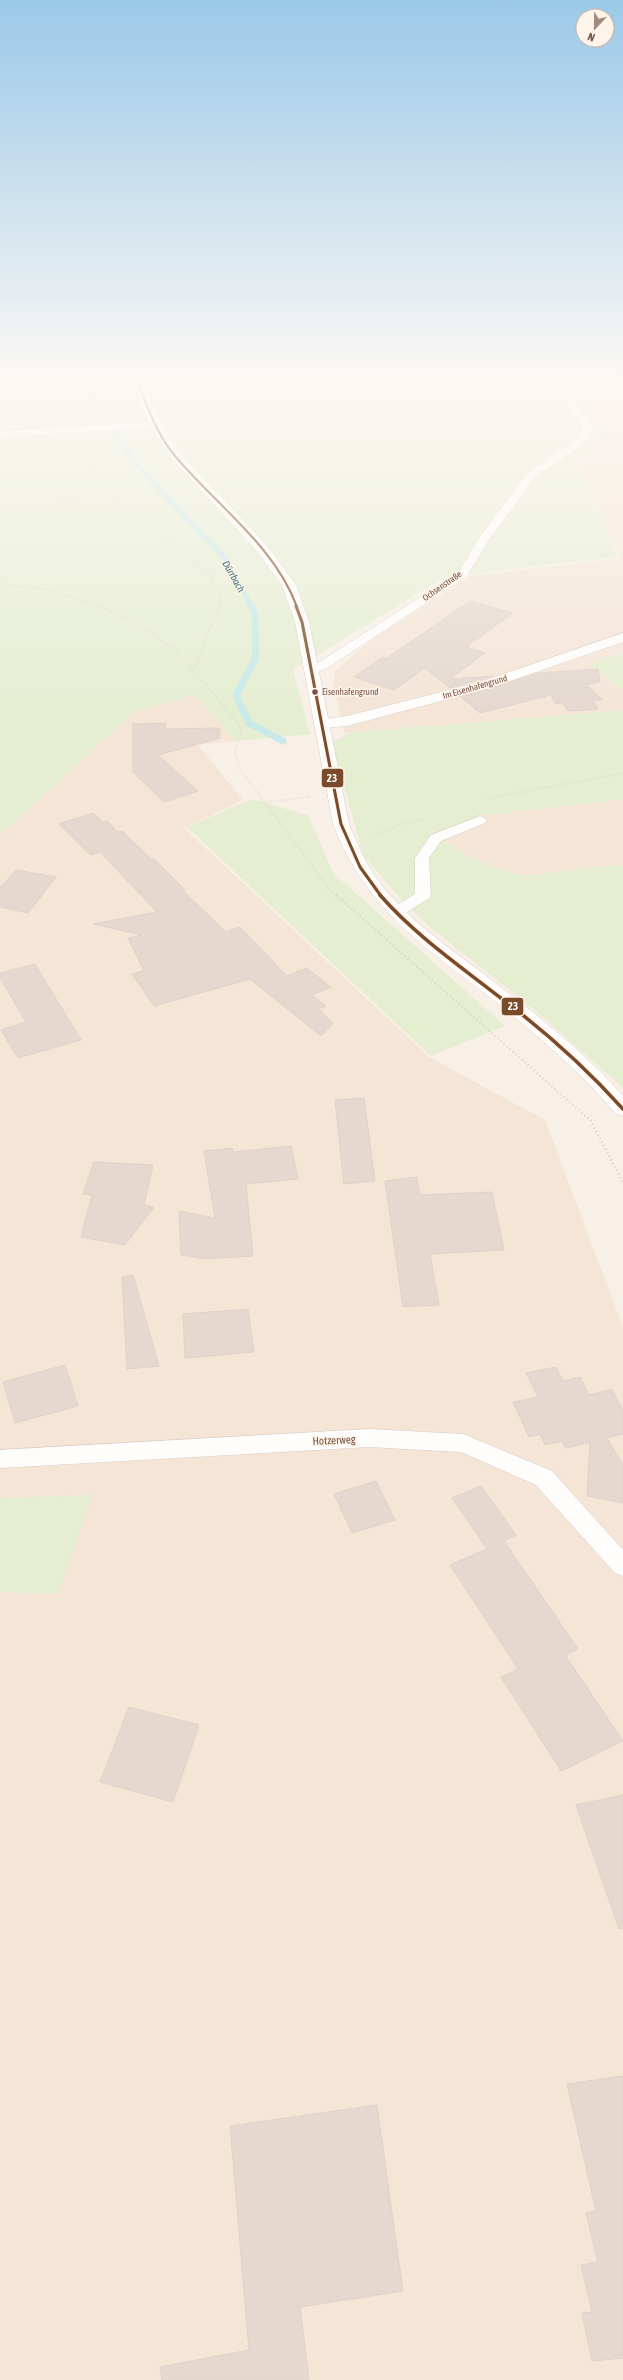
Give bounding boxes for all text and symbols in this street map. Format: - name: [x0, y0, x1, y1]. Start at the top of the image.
- north arrow: [575, 8, 615, 48]
- text: N: [586, 30, 597, 44]
- water label: Dürrbach: [220, 559, 247, 594]
- street label: Ochsenstraße: [421, 569, 463, 603]
- street label: Im Eisenhafengrund: [442, 673, 508, 701]
- marker: Eisenhafengrund: [310, 687, 320, 697]
- place label: Eisenhafengrund: [322, 687, 379, 697]
- line badge: 23: [321, 768, 344, 788]
- text: 23: [327, 772, 337, 784]
- line badge: 23: [501, 997, 524, 1016]
- text: 23: [508, 1000, 518, 1012]
- street label: Hotzerweg: [312, 1433, 356, 1447]

